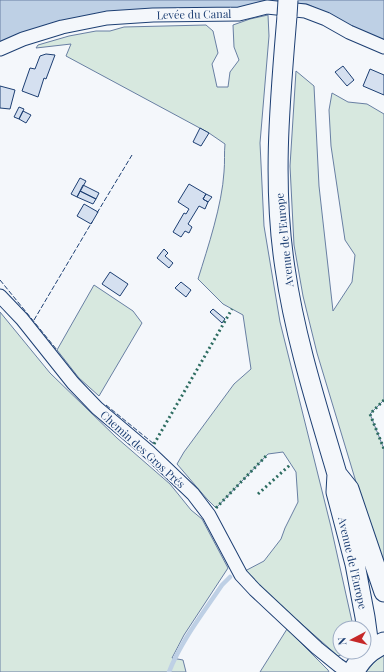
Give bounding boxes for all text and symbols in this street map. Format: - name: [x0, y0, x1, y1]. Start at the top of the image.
- street label: Levée du Canal: [156, 6, 232, 22]
- street label: Avenue de l'Europe: [272, 192, 296, 289]
- street label: Chemin des Gros Prés: [97, 407, 189, 491]
- street label: Avenue de l'Europe: [335, 514, 371, 611]
- north arrow: [332, 620, 372, 660]
- text: N: [334, 636, 350, 646]

